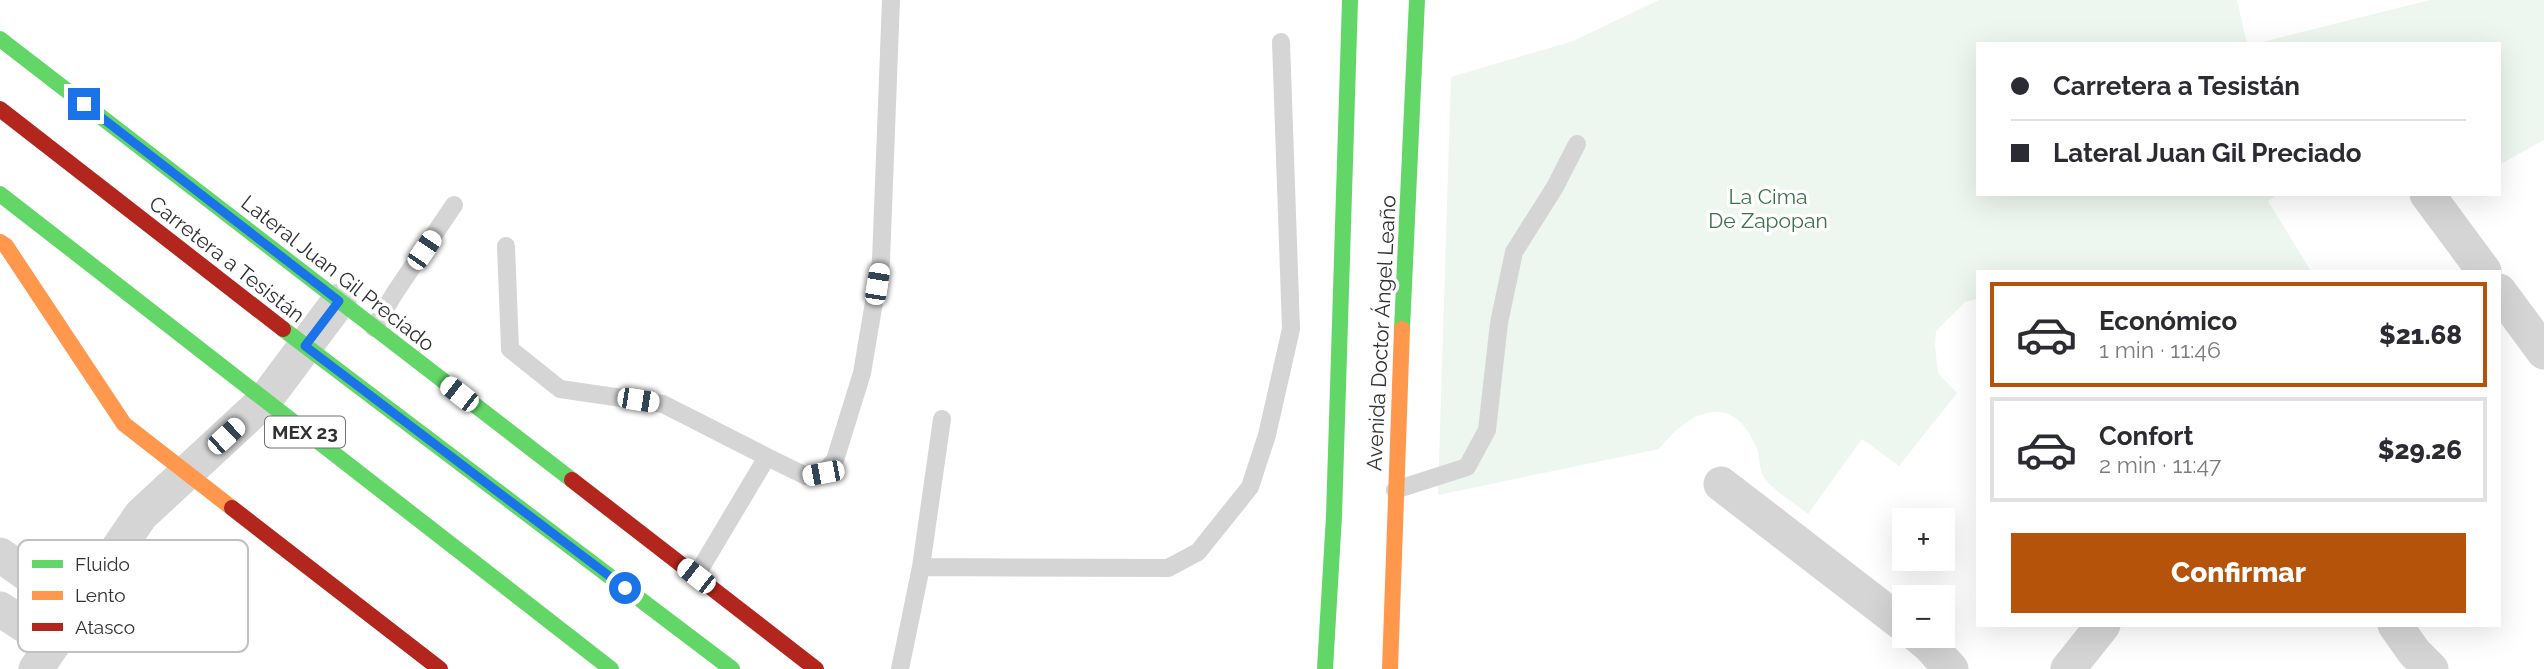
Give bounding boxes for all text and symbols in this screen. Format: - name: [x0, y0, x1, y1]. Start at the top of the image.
- text: Carretera a Tesistán: [2053, 71, 2300, 101]
- route end: [68, 88, 100, 120]
- text: Lateral Juan Gil Preciado: [2053, 138, 2362, 168]
- park label: La Cima De Zapopan: [1708, 184, 1828, 233]
- street label: Lateral Juan Gil Preciado: [236, 190, 440, 356]
- street label: Carretera a Tesistán: [144, 191, 310, 327]
- street label: Avenida Doctor Ángel Leaño: [1361, 195, 1401, 471]
- car: [404, 227, 445, 273]
- car: [864, 262, 891, 306]
- icon: car: [2015, 303, 2078, 366]
- text: Económico: [2099, 306, 2237, 336]
- text: $21.68: [2379, 320, 2462, 350]
- text: 1 min · 11:46: [2099, 336, 2221, 363]
- car: [436, 373, 483, 415]
- car: [616, 386, 661, 414]
- car: [204, 414, 249, 458]
- road number: MEX 23: [265, 416, 345, 448]
- icon: car: [2015, 418, 2078, 481]
- text: Confort: [2099, 421, 2193, 451]
- text: $29.26: [2378, 435, 2462, 465]
- text: 2 min · 11:47: [2099, 451, 2221, 478]
- car: [801, 459, 846, 487]
- map controls: [1892, 508, 1955, 648]
- button: +: [1892, 508, 1955, 571]
- button: Confirmar: [2011, 533, 2466, 613]
- legend: [18, 540, 248, 652]
- text: Fluido: [75, 553, 130, 575]
- car: [673, 555, 720, 597]
- route start: [609, 572, 641, 604]
- text: Lento: [75, 584, 126, 606]
- button: −: [1892, 585, 1955, 648]
- text: Atasco: [75, 616, 135, 638]

